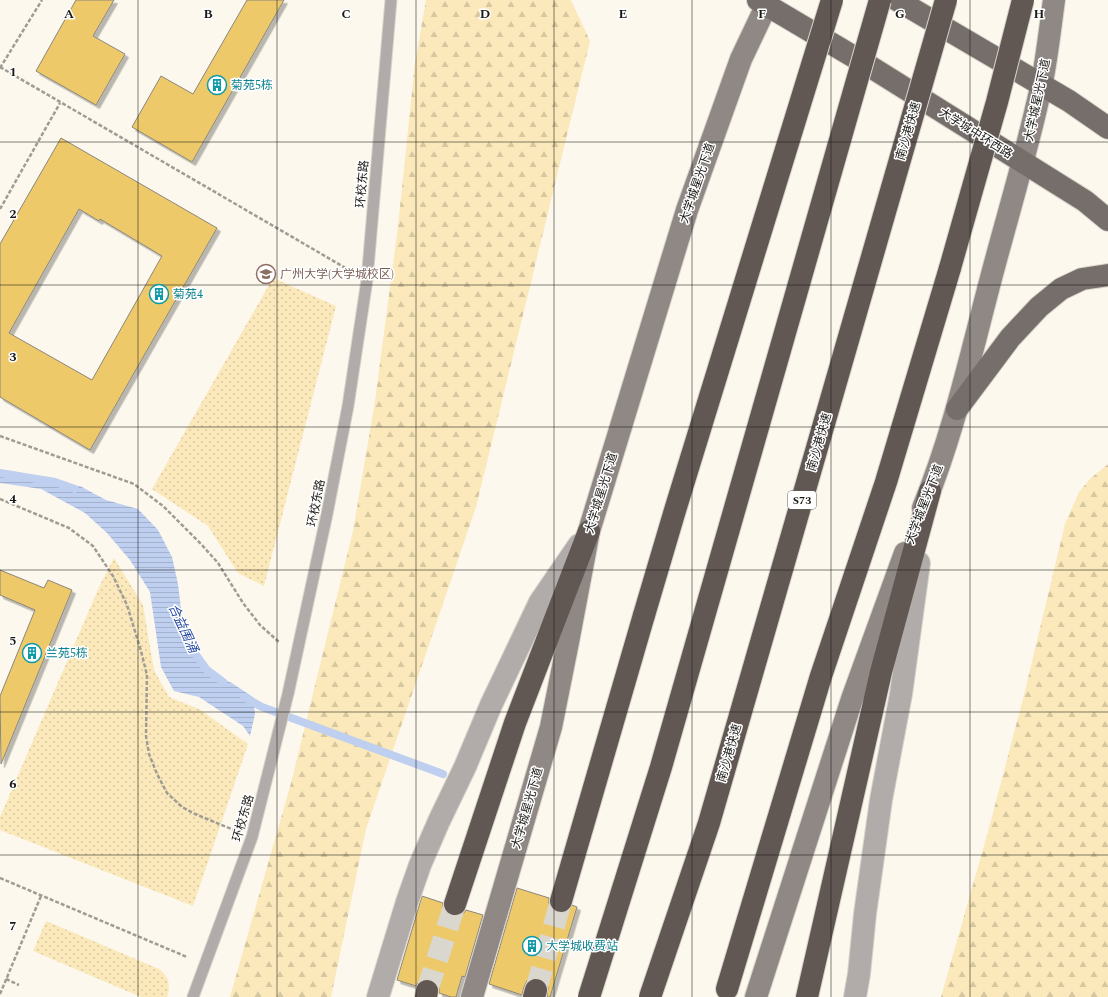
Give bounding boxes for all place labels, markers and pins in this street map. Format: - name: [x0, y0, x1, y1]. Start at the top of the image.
- building icon: 菊苑5栋: [206, 74, 228, 96]
- place label: 菊苑5栋: [231, 76, 273, 95]
- school or university icon: 广州大学(大学城校区): [255, 263, 277, 285]
- place label: 广州大学(大学城校区): [280, 265, 394, 284]
- building icon: 菊苑4: [148, 283, 170, 305]
- place label: 菊苑4: [173, 285, 203, 304]
- building icon: 兰苑5栋: [21, 642, 43, 664]
- place label: 兰苑5栋: [46, 644, 88, 663]
- building icon: 大学城收费站: [521, 935, 543, 957]
- place label: 大学城收费站: [546, 937, 618, 956]

